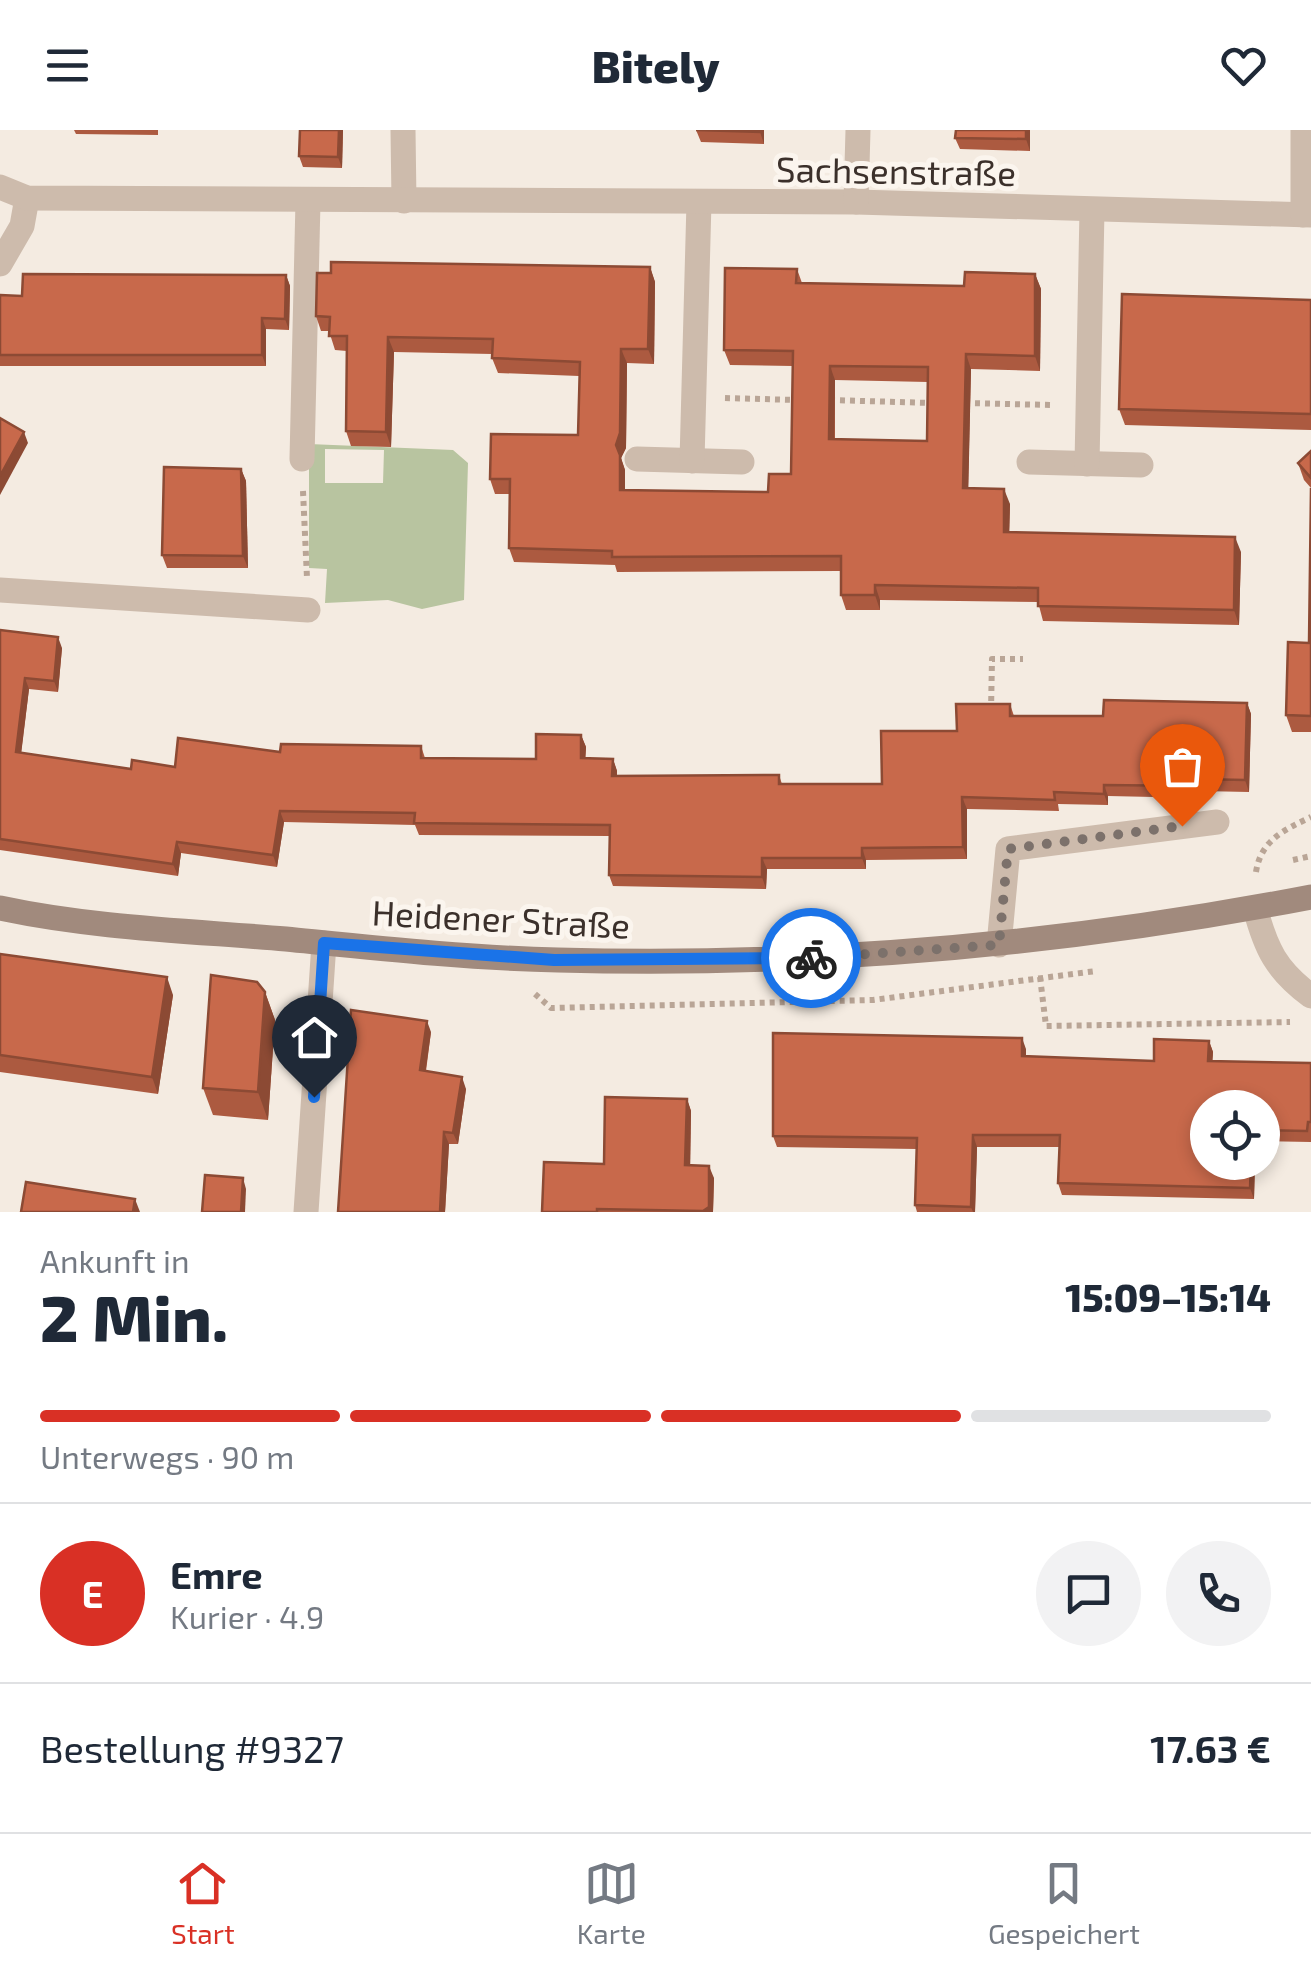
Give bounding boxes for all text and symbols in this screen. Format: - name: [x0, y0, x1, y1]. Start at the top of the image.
- icon: menu: [40, 38, 95, 93]
- text: Bitely: [591, 38, 720, 92]
- icon: heart: [1216, 38, 1271, 93]
- street label: Sachsenstraße: [776, 147, 1016, 193]
- pin: [1140, 724, 1225, 827]
- icon: bag: [1155, 739, 1210, 794]
- street label: Heidener Straße: [371, 890, 631, 946]
- courier: [761, 908, 861, 1008]
- icon: bike: [784, 931, 839, 986]
- pin: [272, 995, 357, 1098]
- icon: home: [287, 1010, 342, 1065]
- map controls: [1190, 1090, 1280, 1180]
- button: locate: [1190, 1090, 1280, 1180]
- text: Ankunft in: [40, 1241, 190, 1279]
- text: 15:09–15:14: [1065, 1274, 1271, 1320]
- text: 2 Min.: [40, 1277, 228, 1355]
- text: Unterwegs · 90 m: [40, 1437, 294, 1475]
- button: chat: [1036, 1541, 1141, 1646]
- button: phone: [1166, 1541, 1271, 1646]
- text: Emre: [170, 1551, 263, 1597]
- text: E: [82, 1570, 103, 1616]
- text: Kurier · 4.9: [170, 1597, 324, 1635]
- text: Bestellung #9327: [40, 1725, 344, 1771]
- text: 17.63 €: [1150, 1725, 1271, 1771]
- tab: Start: [171, 1856, 235, 1950]
- tab: Karte: [577, 1856, 646, 1950]
- tab: Gespeichert: [988, 1856, 1140, 1950]

